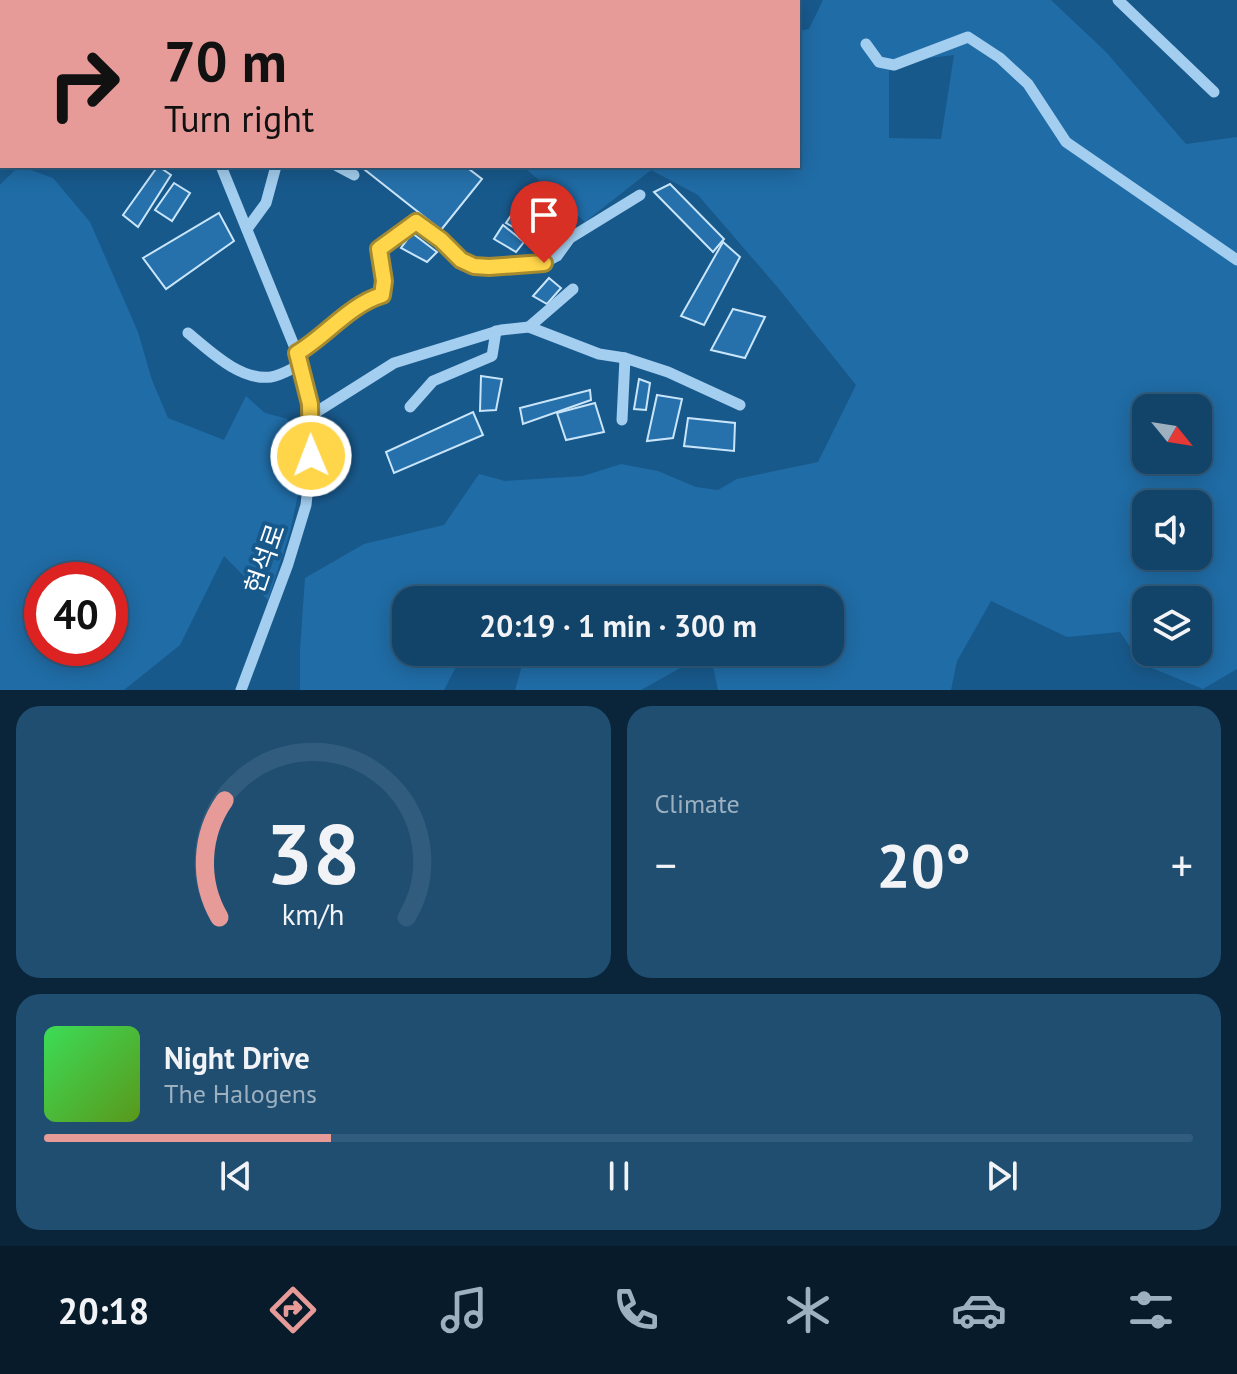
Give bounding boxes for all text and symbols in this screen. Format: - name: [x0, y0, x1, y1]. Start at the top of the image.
- text: 70 m: [164, 25, 287, 97]
- icon: right: [32, 32, 136, 136]
- text: Turn right: [164, 95, 314, 142]
- pin: [510, 181, 578, 263]
- icon: arrive: [522, 193, 566, 237]
- north arrow: [1132, 394, 1212, 474]
- map controls: [1132, 394, 1212, 666]
- position arrow: [269, 414, 353, 498]
- button: sound: [1132, 490, 1212, 570]
- street label: 현석로: [237, 520, 292, 598]
- speed limit sign: 40: [24, 562, 128, 666]
- button: layers: [1132, 586, 1212, 666]
- text: 20:19 · 1 min · 300 m: [479, 606, 757, 645]
- text: Climate: [655, 787, 740, 820]
- text: 38: [266, 799, 360, 907]
- text: 20°: [877, 826, 971, 904]
- text: −: [655, 836, 677, 893]
- text: +: [1171, 836, 1193, 893]
- text: km/h: [282, 896, 345, 933]
- text: Night Drive: [164, 1038, 310, 1077]
- text: The Halogens: [164, 1077, 317, 1110]
- icon: previous: [214, 1154, 258, 1198]
- icon: pause: [597, 1154, 641, 1198]
- icon: next: [980, 1154, 1024, 1198]
- icon: directions: [265, 1282, 321, 1338]
- icon: music: [436, 1282, 492, 1338]
- icon: phone: [608, 1282, 664, 1338]
- icon: climate: [780, 1282, 836, 1338]
- icon: car: [951, 1282, 1007, 1338]
- icon: filters: [1123, 1282, 1179, 1338]
- text: 20:18: [58, 1287, 149, 1334]

